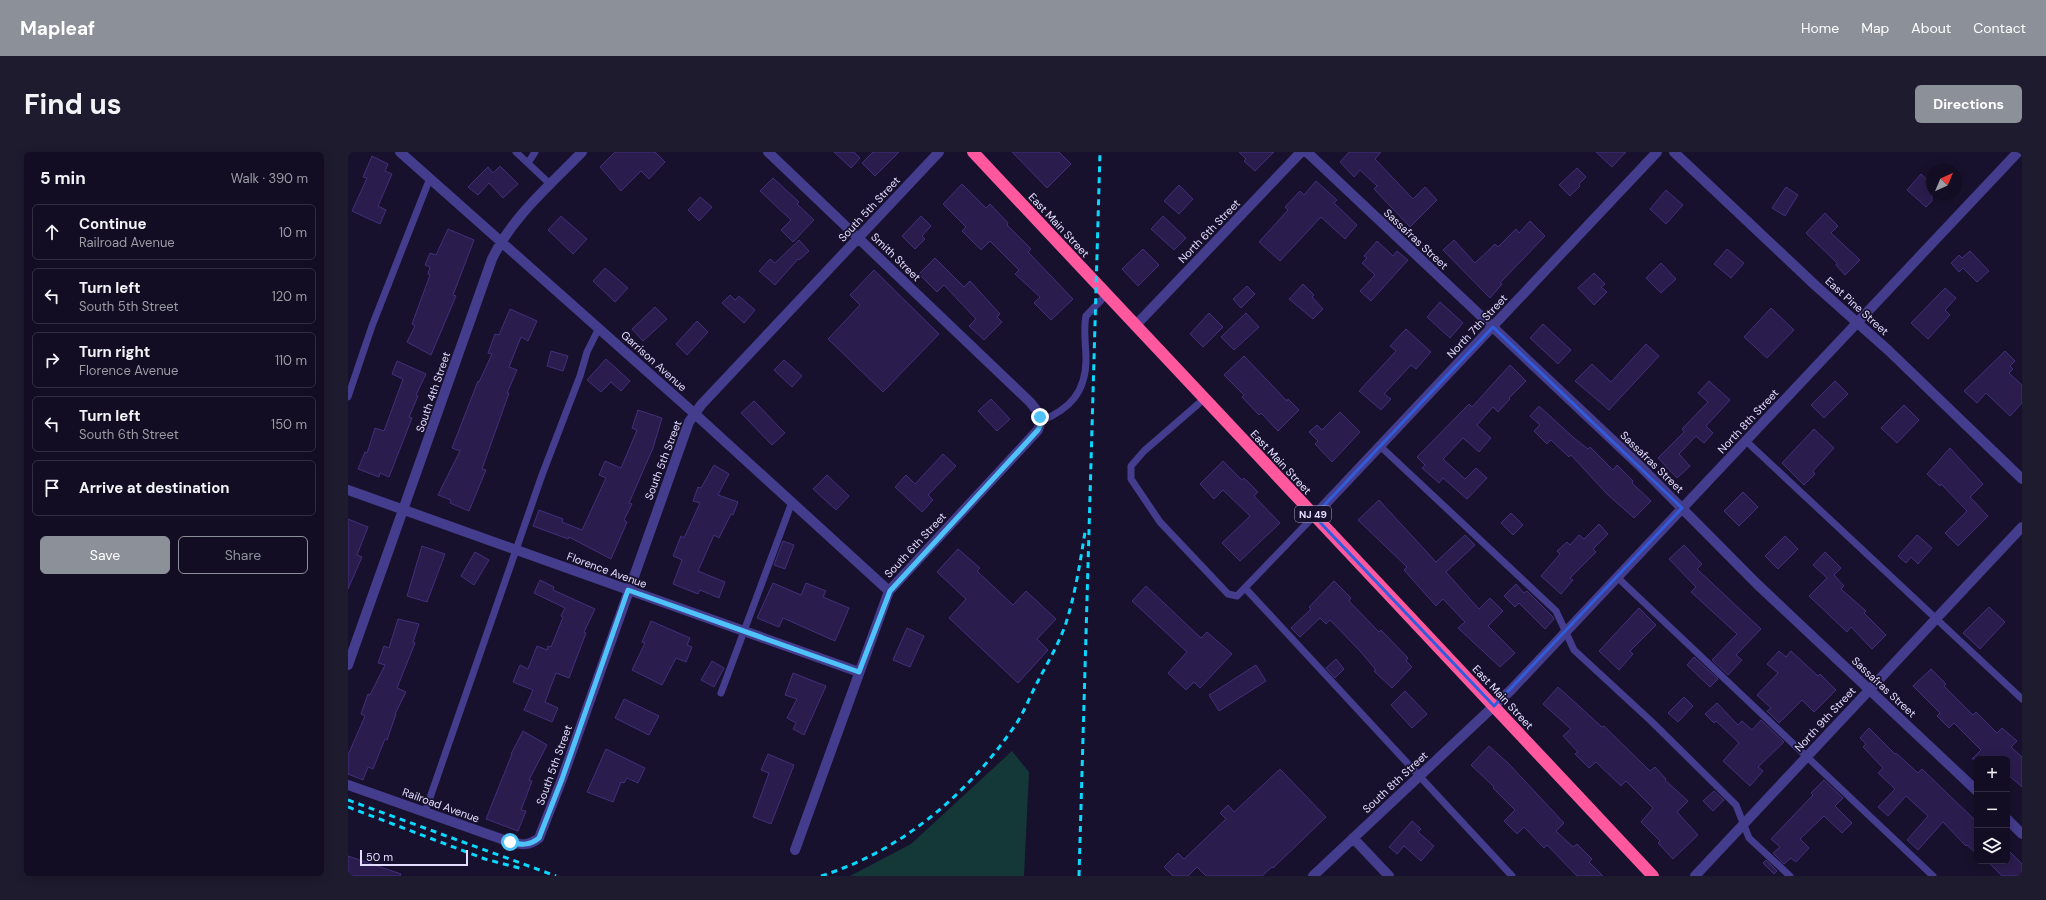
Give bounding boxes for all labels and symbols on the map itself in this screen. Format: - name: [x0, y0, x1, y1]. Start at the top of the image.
- north arrow: [1926, 164, 1962, 200]
- street label: South 5th Street: [835, 173, 903, 245]
- street label: East Main Street: [1026, 190, 1092, 260]
- street label: North 6th Street: [1175, 196, 1243, 266]
- street label: Sassafras Street: [1381, 206, 1451, 272]
- street label: Smith Street: [868, 230, 924, 284]
- street label: East Pine Street: [1822, 274, 1892, 338]
- street label: North 7th Street: [1444, 291, 1510, 361]
- street label: Garrison Avenue: [618, 328, 690, 394]
- street label: South 4th Street: [413, 350, 453, 434]
- street label: North 8th Street: [1715, 386, 1781, 456]
- route end: [1031, 408, 1049, 426]
- street label: South 5th Street: [641, 418, 685, 502]
- street label: East Main Street: [1248, 427, 1314, 497]
- street label: Sassafras Street: [1617, 428, 1687, 496]
- road number: NJ 49: [1295, 506, 1331, 522]
- street label: South 6th Street: [881, 509, 949, 581]
- street label: Florence Avenue: [565, 549, 649, 591]
- street label: Sassafras Street: [1849, 654, 1919, 720]
- street label: East Main Street: [1470, 662, 1536, 732]
- street label: North 9th Street: [1791, 684, 1859, 754]
- street label: South 5th Street: [533, 723, 575, 807]
- street label: South 8th Street: [1359, 748, 1431, 816]
- street label: Railroad Avenue: [401, 785, 481, 825]
- route start: [501, 833, 519, 851]
- scale bar: [360, 848, 468, 867]

